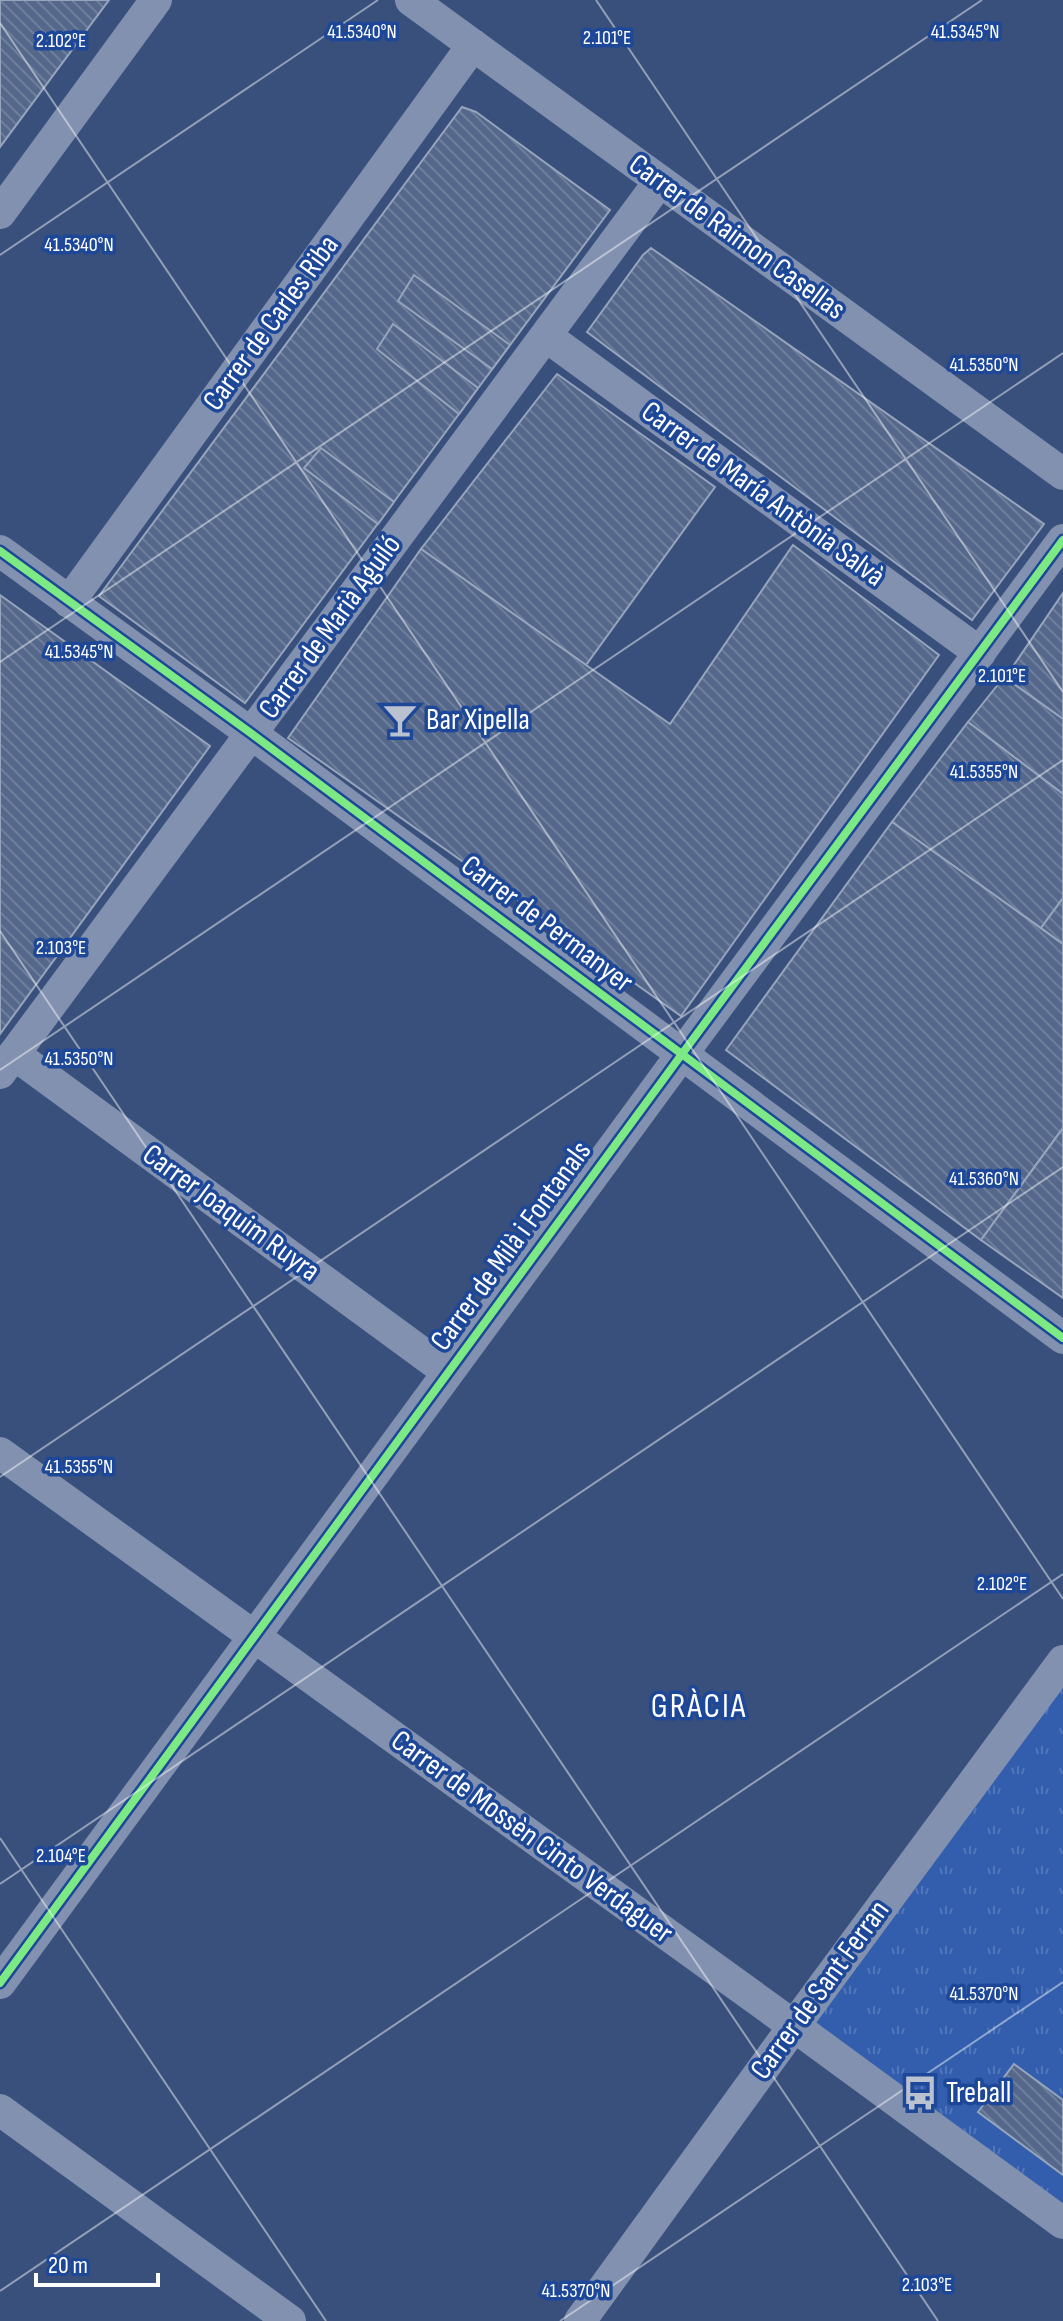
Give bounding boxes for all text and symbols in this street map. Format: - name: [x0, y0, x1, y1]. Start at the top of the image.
- text: 41.5340°N: [327, 20, 397, 44]
- text: 41.5345°N: [931, 20, 999, 44]
- text: 2.101°E: [583, 26, 631, 50]
- text: 2.102°E: [36, 29, 86, 53]
- street label: Carrer de Raimon Casellas: [622, 146, 852, 328]
- street label: Carrer de Carles Riba: [195, 228, 347, 418]
- text: 41.5340°N: [44, 233, 114, 257]
- text: 41.5350°N: [949, 353, 1019, 377]
- street label: Carrer de María Antònia Salvà: [634, 394, 892, 594]
- street label: Carrer de Marià Aguiló: [251, 528, 409, 726]
- text: 41.5345°N: [45, 640, 113, 664]
- text: 2.101°E: [978, 664, 1026, 688]
- bar icon: Bar Xipella: [381, 701, 419, 739]
- place label: Bar Xipella: [426, 702, 530, 738]
- text: 41.5355°N: [950, 760, 1018, 784]
- street label: Carrer de Permanyer: [454, 848, 640, 1001]
- text: 2.103°E: [36, 936, 86, 960]
- text: 41.5350°N: [44, 1047, 114, 1071]
- street label: Carrer de Milà i Fontanals: [423, 1134, 599, 1358]
- street label: Carrer Joaquim Ruyra: [135, 1137, 327, 1289]
- text: 41.5360°N: [949, 1167, 1019, 1191]
- text: 41.5355°N: [45, 1455, 113, 1479]
- text: 2.102°E: [977, 1572, 1027, 1596]
- district label: GRÀCIA: [651, 1686, 747, 1727]
- street label: Carrer de Mossèn Cinto Verdaguer: [384, 1723, 680, 1952]
- text: 2.104°E: [36, 1844, 86, 1868]
- street label: Carrer de Sant Ferran: [743, 1893, 897, 2087]
- text: 41.5370°N: [949, 1982, 1019, 2006]
- bus stop icon: Treball: [901, 2074, 939, 2112]
- place label: Treball: [946, 2075, 1011, 2111]
- scale bar: [36, 2237, 158, 2287]
- text: 20 m: [48, 2251, 88, 2280]
- text: 2.103°E: [902, 2273, 952, 2297]
- text: 41.5370°N: [541, 2279, 611, 2303]

